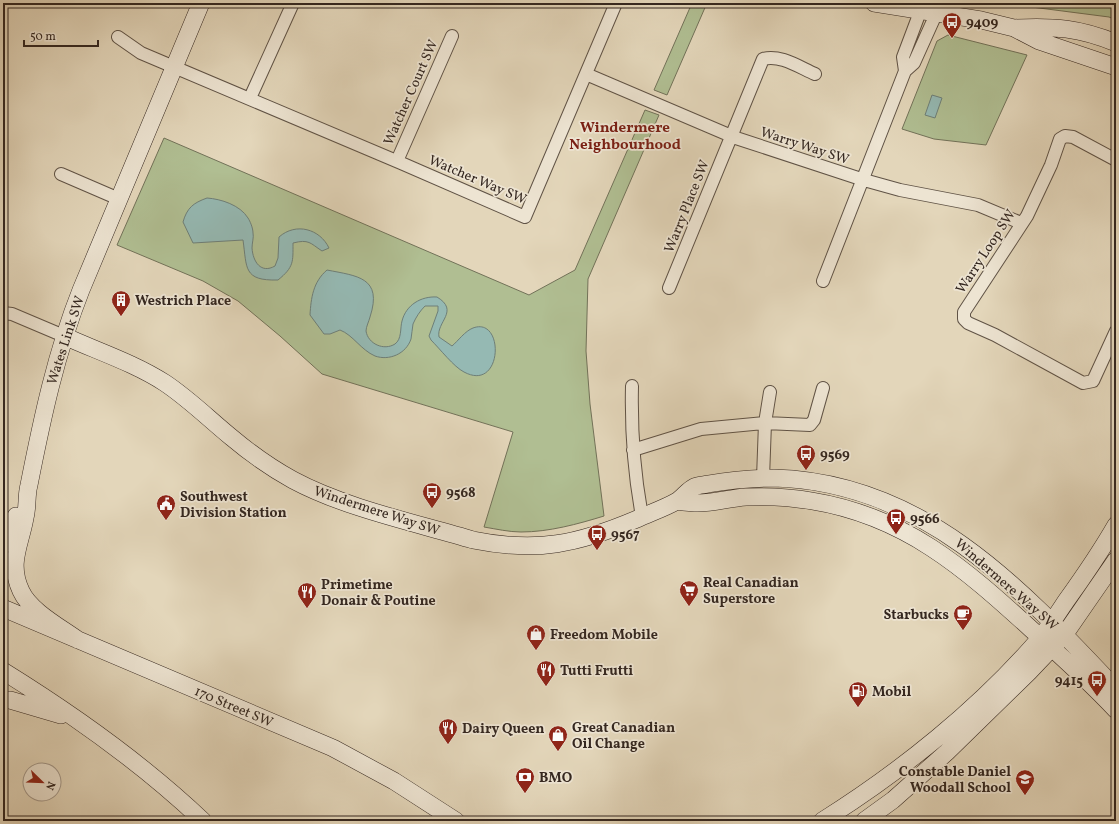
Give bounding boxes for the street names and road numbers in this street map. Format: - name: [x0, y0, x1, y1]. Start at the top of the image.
- street label: Watcher Court SW: [380, 37, 443, 148]
- street label: Warry Way SW: [758, 123, 851, 170]
- street label: Watcher Way SW: [425, 151, 529, 210]
- street label: Warry Place SW: [660, 157, 715, 256]
- street label: Warry Loop SW: [952, 206, 1021, 298]
- street label: Wates Link SW: [43, 294, 90, 387]
- street label: Windermere Way SW: [311, 482, 442, 541]
- street label: Windermere Way SW: [950, 535, 1062, 635]
- street label: 170 Street SW: [191, 682, 276, 733]

